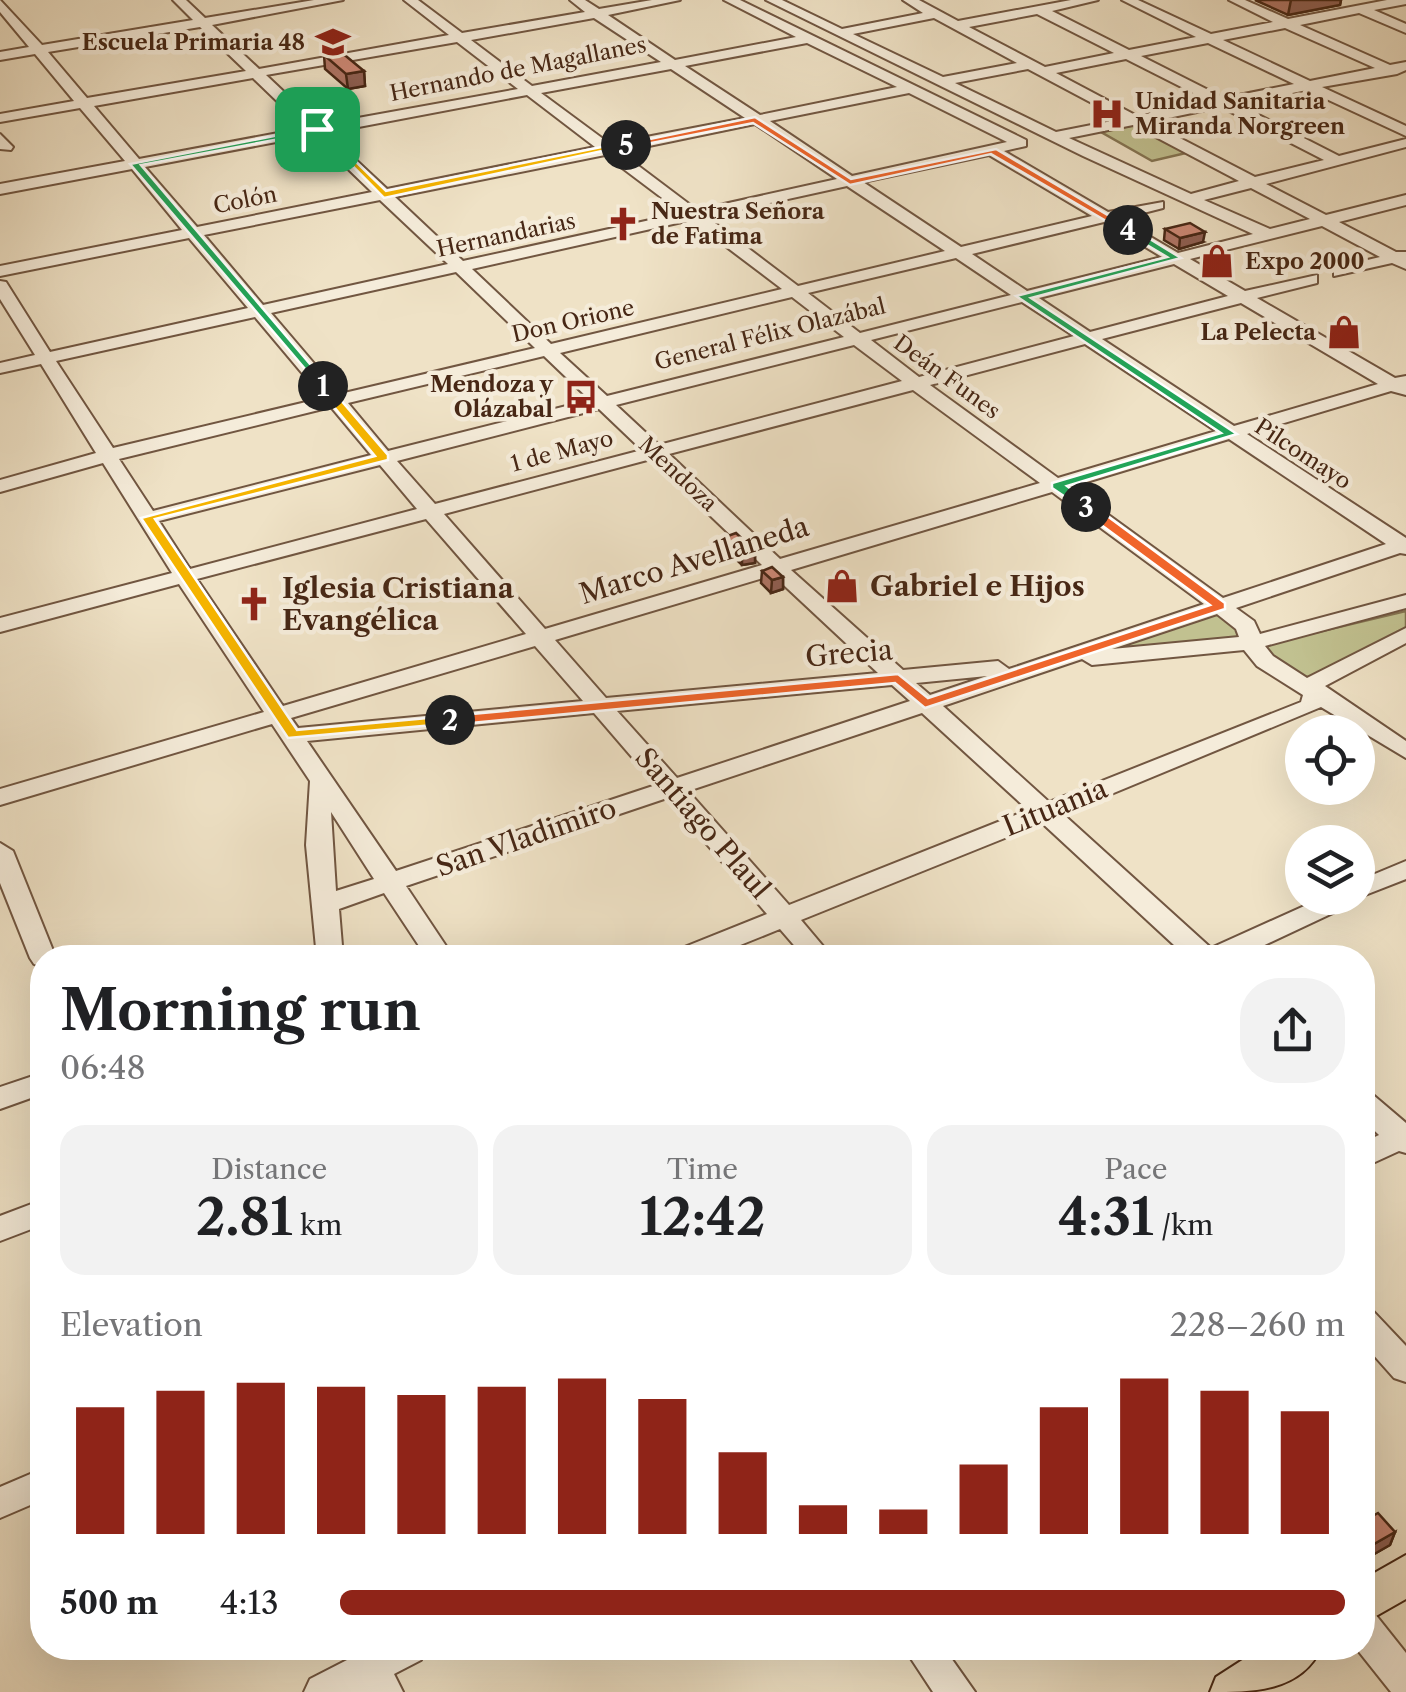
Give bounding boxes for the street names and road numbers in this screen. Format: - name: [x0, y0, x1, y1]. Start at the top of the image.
- street label: Hernando de Magallanes: [388, 31, 648, 107]
- street label: Colón: [211, 181, 279, 219]
- street label: Hernandarias: [434, 207, 578, 263]
- street label: General Félix Olazábal: [652, 292, 889, 376]
- street label: Don Orione: [509, 294, 637, 348]
- street label: Deán Funes: [889, 329, 1005, 425]
- street label: Pilcomayo: [1250, 413, 1356, 495]
- street label: 1 de Mayo: [508, 424, 616, 478]
- street label: Mendoza: [633, 431, 723, 517]
- street label: Marco Avellaneda: [575, 509, 813, 611]
- street label: Grecia: [804, 632, 894, 674]
- street label: Santiago Plaul: [628, 741, 778, 905]
- street label: Lituania: [998, 771, 1112, 843]
- street label: San Vladimiro: [432, 790, 620, 884]

